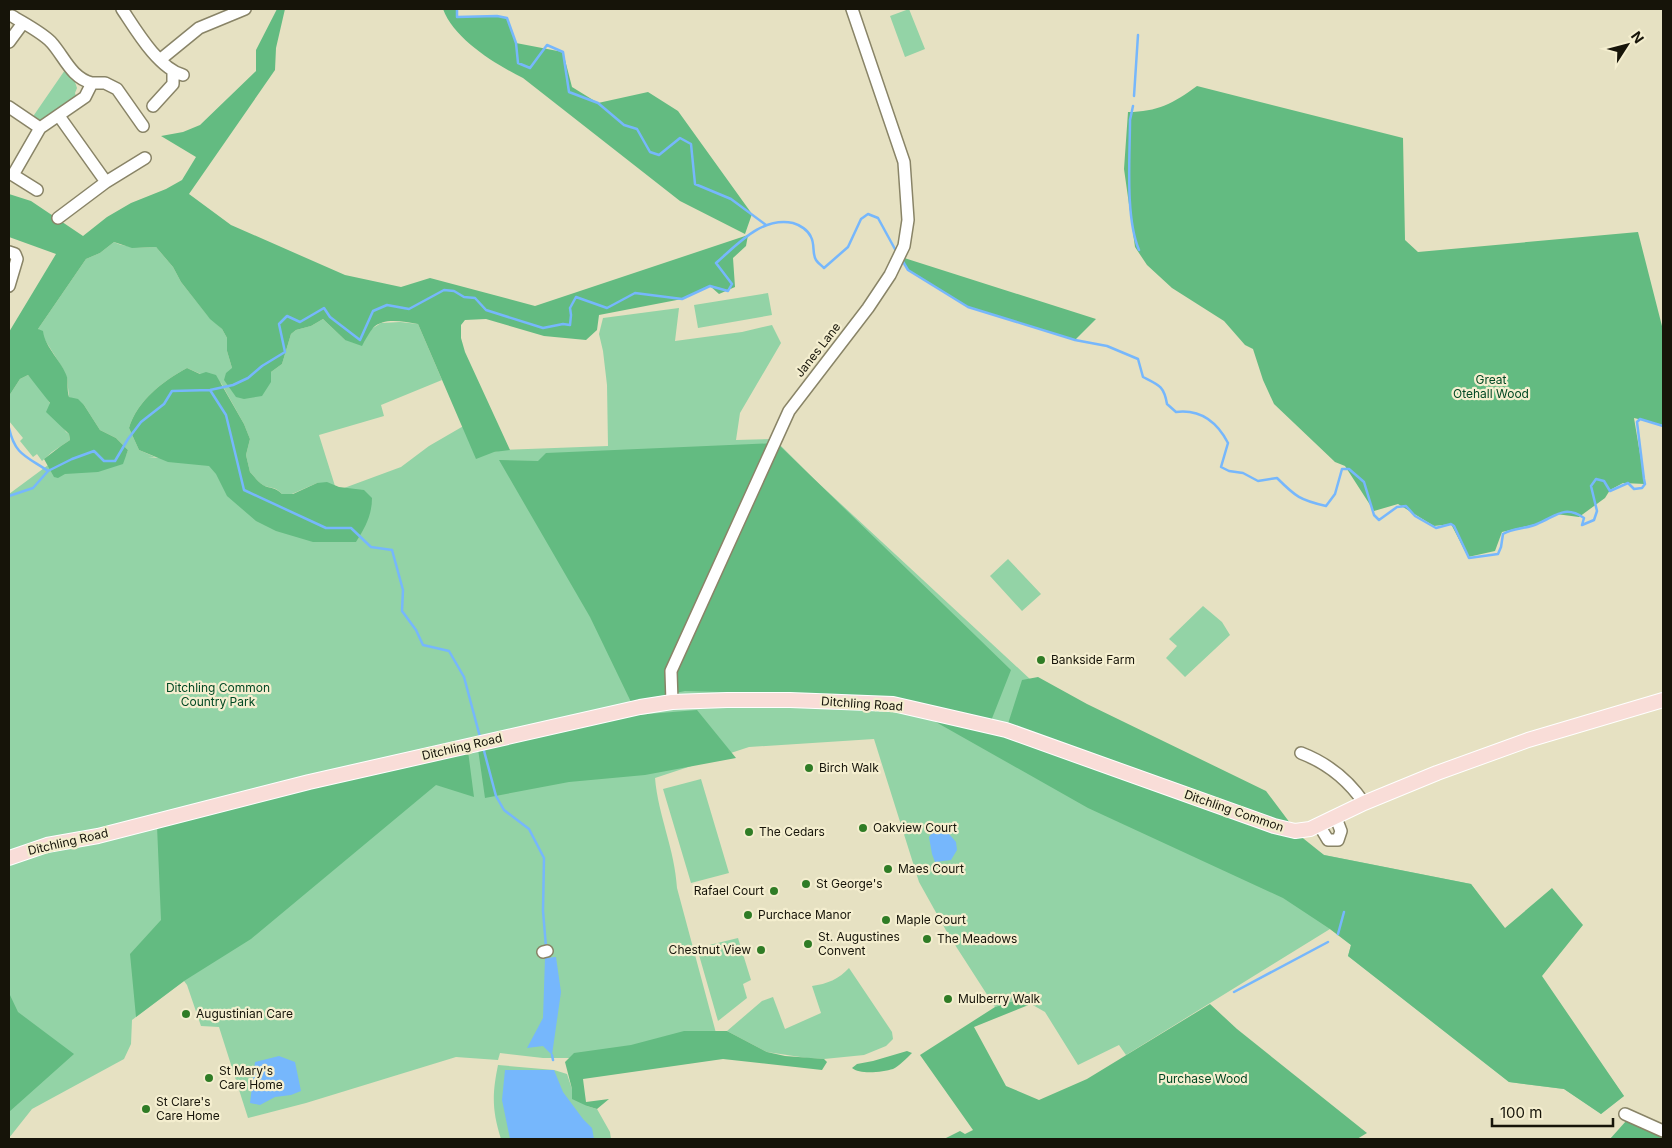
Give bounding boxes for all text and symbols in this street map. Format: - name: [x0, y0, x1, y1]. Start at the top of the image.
- north arrow: [1602, 20, 1652, 70]
- text: N: [1628, 28, 1648, 46]
- street label: Janes Lane: [792, 319, 844, 380]
- park label: Great Otehall Wood: [1453, 372, 1529, 401]
- place label: Bankside Farm: [1051, 652, 1135, 667]
- marker: Bankside Farm: [1035, 654, 1047, 666]
- park label: Ditchling Common Country Park: [166, 680, 270, 709]
- street label: Ditchling Road: [821, 693, 903, 714]
- street label: Ditchling Road: [420, 730, 503, 763]
- place label: Birch Walk: [819, 760, 879, 775]
- marker: Birch Walk: [803, 762, 815, 774]
- street label: Ditchling Common: [1182, 786, 1286, 835]
- place label: Oakview Court: [873, 820, 957, 835]
- marker: Oakview Court: [857, 822, 869, 834]
- place label: The Cedars: [759, 824, 825, 839]
- street label: Ditchling Road: [26, 825, 109, 858]
- marker: The Cedars: [743, 826, 755, 838]
- place label: Maes Court: [898, 861, 964, 876]
- marker: Maes Court: [882, 863, 894, 875]
- place label: St George's: [816, 876, 883, 891]
- marker: St George's: [800, 878, 812, 890]
- place label: Rafael Court: [694, 883, 764, 898]
- marker: Rafael Court: [768, 885, 780, 897]
- place label: Purchace Manor: [758, 907, 852, 922]
- marker: Purchace Manor: [742, 909, 754, 921]
- place label: Maple Court: [896, 912, 966, 927]
- marker: Maple Court: [880, 914, 892, 926]
- place label: St. Augustines Convent: [818, 929, 900, 958]
- place label: The Meadows: [937, 931, 1017, 946]
- marker: The Meadows: [921, 933, 933, 945]
- marker: St. Augustines Convent: [802, 938, 814, 950]
- place label: Chestnut View: [669, 942, 751, 957]
- marker: Chestnut View: [755, 944, 767, 956]
- place label: Mulberry Walk: [958, 991, 1041, 1006]
- marker: Mulberry Walk: [942, 993, 954, 1005]
- place label: Augustinian Care: [196, 1006, 293, 1021]
- marker: Augustinian Care: [180, 1008, 192, 1020]
- place label: St Mary's Care Home: [219, 1063, 283, 1092]
- park label: Purchase Wood: [1158, 1071, 1248, 1086]
- marker: St Mary's Care Home: [203, 1072, 215, 1084]
- place label: St Clare's Care Home: [156, 1094, 220, 1123]
- scale bar: [1492, 1096, 1613, 1128]
- marker: St Clare's Care Home: [140, 1103, 152, 1115]
- text: 100 m: [1500, 1103, 1542, 1122]

